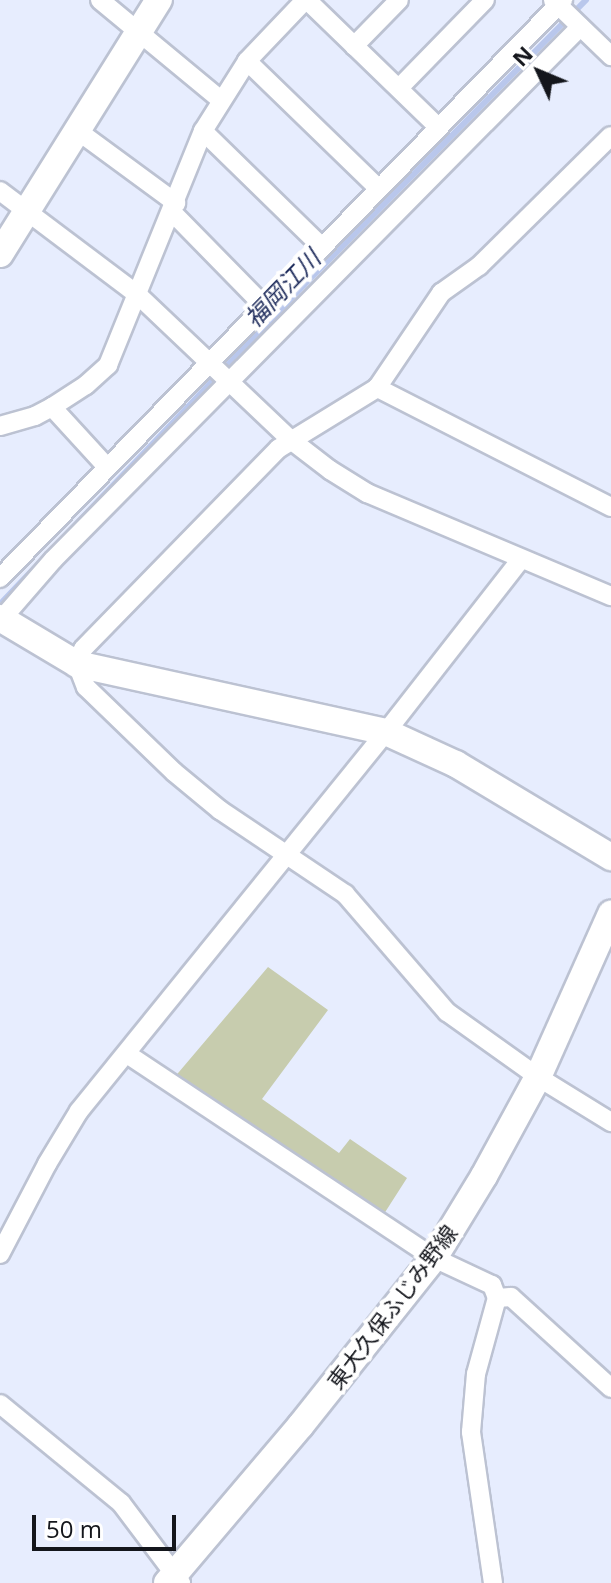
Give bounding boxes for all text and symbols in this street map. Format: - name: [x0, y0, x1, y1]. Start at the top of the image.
- north arrow: [499, 32, 579, 112]
- text: N: [505, 38, 539, 72]
- water label: 福岡江川: [238, 243, 326, 333]
- street label: 東大久保ふじみ野線: [322, 1220, 462, 1394]
- scale bar: [36, 1499, 180, 1549]
- text: 50 m: [46, 1512, 102, 1545]

